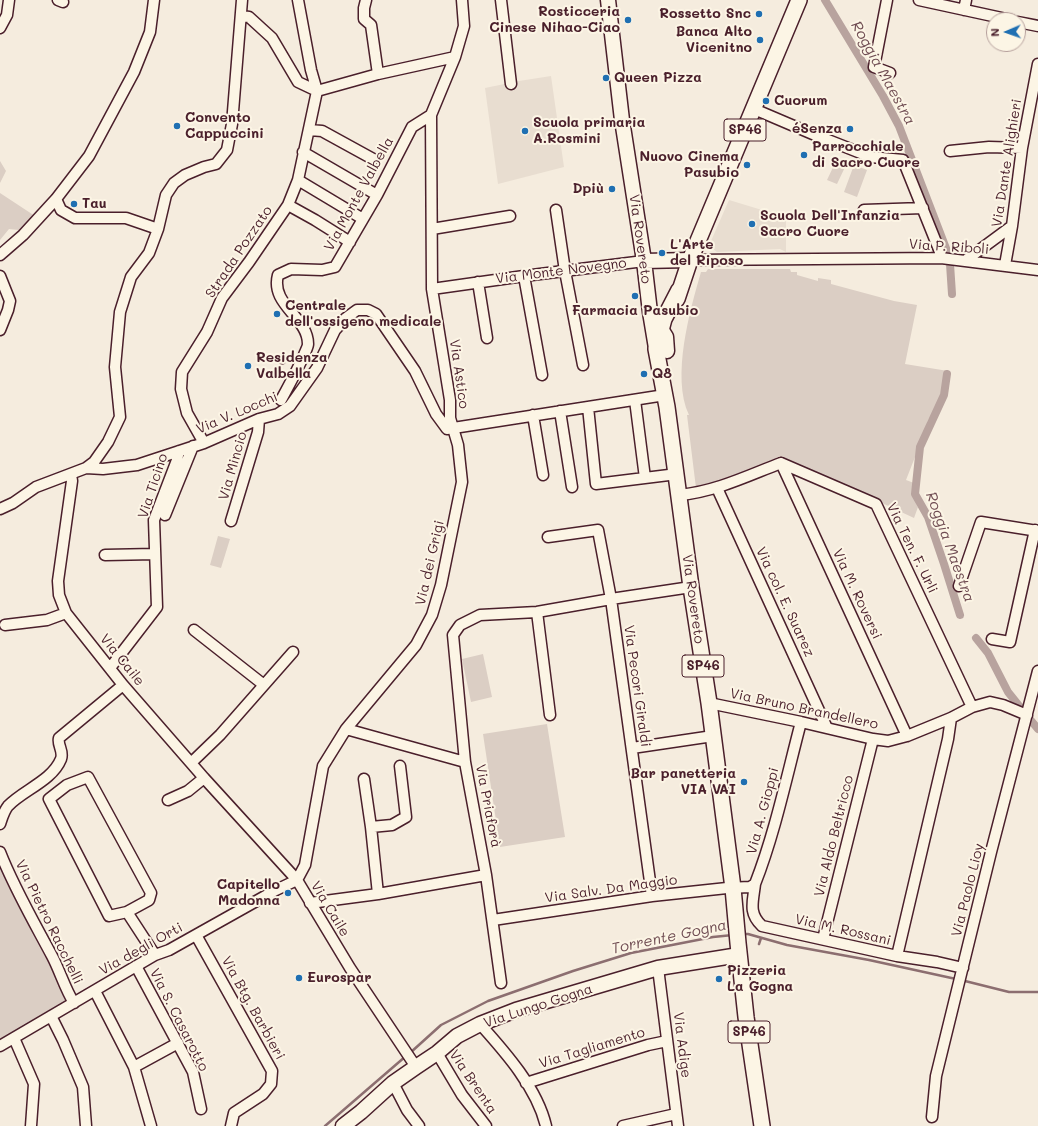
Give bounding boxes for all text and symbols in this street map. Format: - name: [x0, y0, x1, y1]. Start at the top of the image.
- place label: Rosticceria Cinese Nihao-Ciao: [489, 4, 620, 36]
- place label: Rossetto Snc: [659, 6, 751, 22]
- marker: Rossetto Snc: [754, 9, 764, 19]
- north arrow: [986, 12, 1026, 52]
- marker: Rosticceria Cinese Nihao-Ciao: [623, 15, 633, 25]
- water label: Roggia Maestra: [847, 18, 919, 128]
- place label: Banca Alto Vicenitno: [676, 24, 752, 56]
- text: N: [987, 28, 1002, 37]
- marker: Banca Alto Vicenitno: [755, 35, 765, 45]
- place label: Queen Pizza: [614, 70, 702, 86]
- marker: Queen Pizza: [601, 73, 611, 83]
- place label: Cuorum: [774, 93, 827, 109]
- marker: Cuorum: [761, 96, 771, 106]
- street label: Via Dante Alighieri: [989, 98, 1025, 228]
- place label: Convento Cappuccini: [185, 110, 264, 142]
- place label: Scuola primaria A.Rosmini: [533, 115, 645, 148]
- road number: SP46: [724, 119, 766, 141]
- marker: Convento Cappuccini: [172, 121, 182, 131]
- place label: éSenza: [792, 121, 842, 137]
- marker: éSenza: [845, 124, 855, 134]
- marker: Scuola primaria A.Rosmini: [520, 126, 530, 136]
- street label: Via Monte Valbella: [321, 134, 397, 254]
- place label: Parrocchiale di Sacro Cuore: [812, 139, 920, 172]
- place label: Nuovo Cinema Pasubio: [640, 149, 739, 182]
- marker: Parrocchiale di Sacro Cuore: [799, 150, 809, 160]
- marker: Nuovo Cinema Pasubio: [742, 160, 752, 170]
- place label: Dpiù: [572, 181, 604, 197]
- marker: Dpiù: [607, 184, 617, 194]
- street label: Via Rovereto: [625, 193, 655, 285]
- place label: Tau: [82, 196, 107, 212]
- marker: Tau: [69, 199, 79, 209]
- street label: Strada Pozzato: [202, 203, 276, 301]
- place label: Scuola Dell'Infanzia Sacro Cuore: [760, 208, 900, 240]
- marker: Scuola Dell'Infanzia Sacro Cuore: [747, 219, 757, 229]
- street label: Via P. Riboli: [908, 236, 990, 258]
- place label: L'Arte del Riposo: [670, 237, 743, 270]
- marker: L'Arte del Riposo: [657, 248, 667, 258]
- street label: Via Monte Novegno: [495, 255, 627, 287]
- marker: Farmacia Pasubio: [630, 291, 640, 301]
- place label: Centrale dell'ossigeno medicale: [285, 298, 441, 330]
- place label: Farmacia Pasubio: [572, 303, 698, 319]
- marker: Centrale dell'ossigeno medicale: [272, 309, 282, 319]
- street label: Via Astico: [446, 338, 472, 410]
- place label: Residenza Valbella: [256, 350, 328, 382]
- marker: Residenza Valbella: [243, 361, 253, 371]
- place label: Q8: [652, 366, 672, 382]
- marker: Q8: [639, 369, 649, 379]
- street label: Via V. Locchi: [194, 388, 280, 438]
- street label: Via Mincio: [215, 430, 251, 502]
- street label: Via Ticino: [135, 451, 171, 521]
- water label: Roggia Maestra: [922, 489, 978, 605]
- street label: Via Ten. F. Urli: [883, 500, 941, 596]
- street label: Via dei Grigi: [412, 519, 448, 607]
- street label: Via col. E. Suarez: [752, 544, 818, 660]
- street label: Via M. Roversi: [829, 546, 885, 642]
- street label: Via Rovereto: [678, 553, 708, 645]
- street label: Via Pecori Giraldi: [620, 624, 654, 748]
- street label: Via Caile: [96, 631, 148, 689]
- road number: SP46: [682, 655, 724, 677]
- street label: Via Bruno Brandellero: [728, 685, 880, 733]
- street label: Via Priaforà: [472, 763, 504, 849]
- place label: Bar panetteria VIA VAI: [630, 766, 736, 798]
- street label: Via A. Gioppi: [743, 766, 783, 856]
- street label: Via Aldo Beltricco: [811, 774, 857, 898]
- marker: Bar panetteria VIA VAI: [739, 777, 749, 787]
- street label: Via Paolo Lioy: [948, 842, 988, 938]
- street label: Via Pietro Racchelli: [12, 857, 86, 987]
- street label: Via Salv. Da Maggio: [544, 871, 678, 907]
- place label: Capitello Madonna: [217, 877, 280, 910]
- street label: Via Caile: [307, 878, 353, 940]
- marker: Capitello Madonna: [283, 888, 293, 898]
- street label: Via M. Rossani: [793, 911, 893, 949]
- water label: Torrente Gogna: [610, 916, 728, 958]
- street label: Via degli Orti: [96, 919, 186, 979]
- street label: Via Btg. Barbieri: [218, 953, 288, 1063]
- place label: Pizzeria La Gogna: [727, 963, 793, 996]
- street label: Via S. Casarotto: [146, 966, 212, 1074]
- place label: Eurospar: [307, 970, 372, 986]
- marker: Eurospar: [294, 973, 304, 983]
- marker: Pizzeria La Gogna: [714, 974, 724, 984]
- street label: Via Lungo Gogna: [481, 980, 595, 1032]
- street label: Via Adige: [670, 1011, 694, 1079]
- road number: SP46: [728, 1021, 770, 1043]
- street label: Via Tagliamento: [537, 1024, 647, 1072]
- street label: Via Brenta: [445, 1047, 501, 1117]

